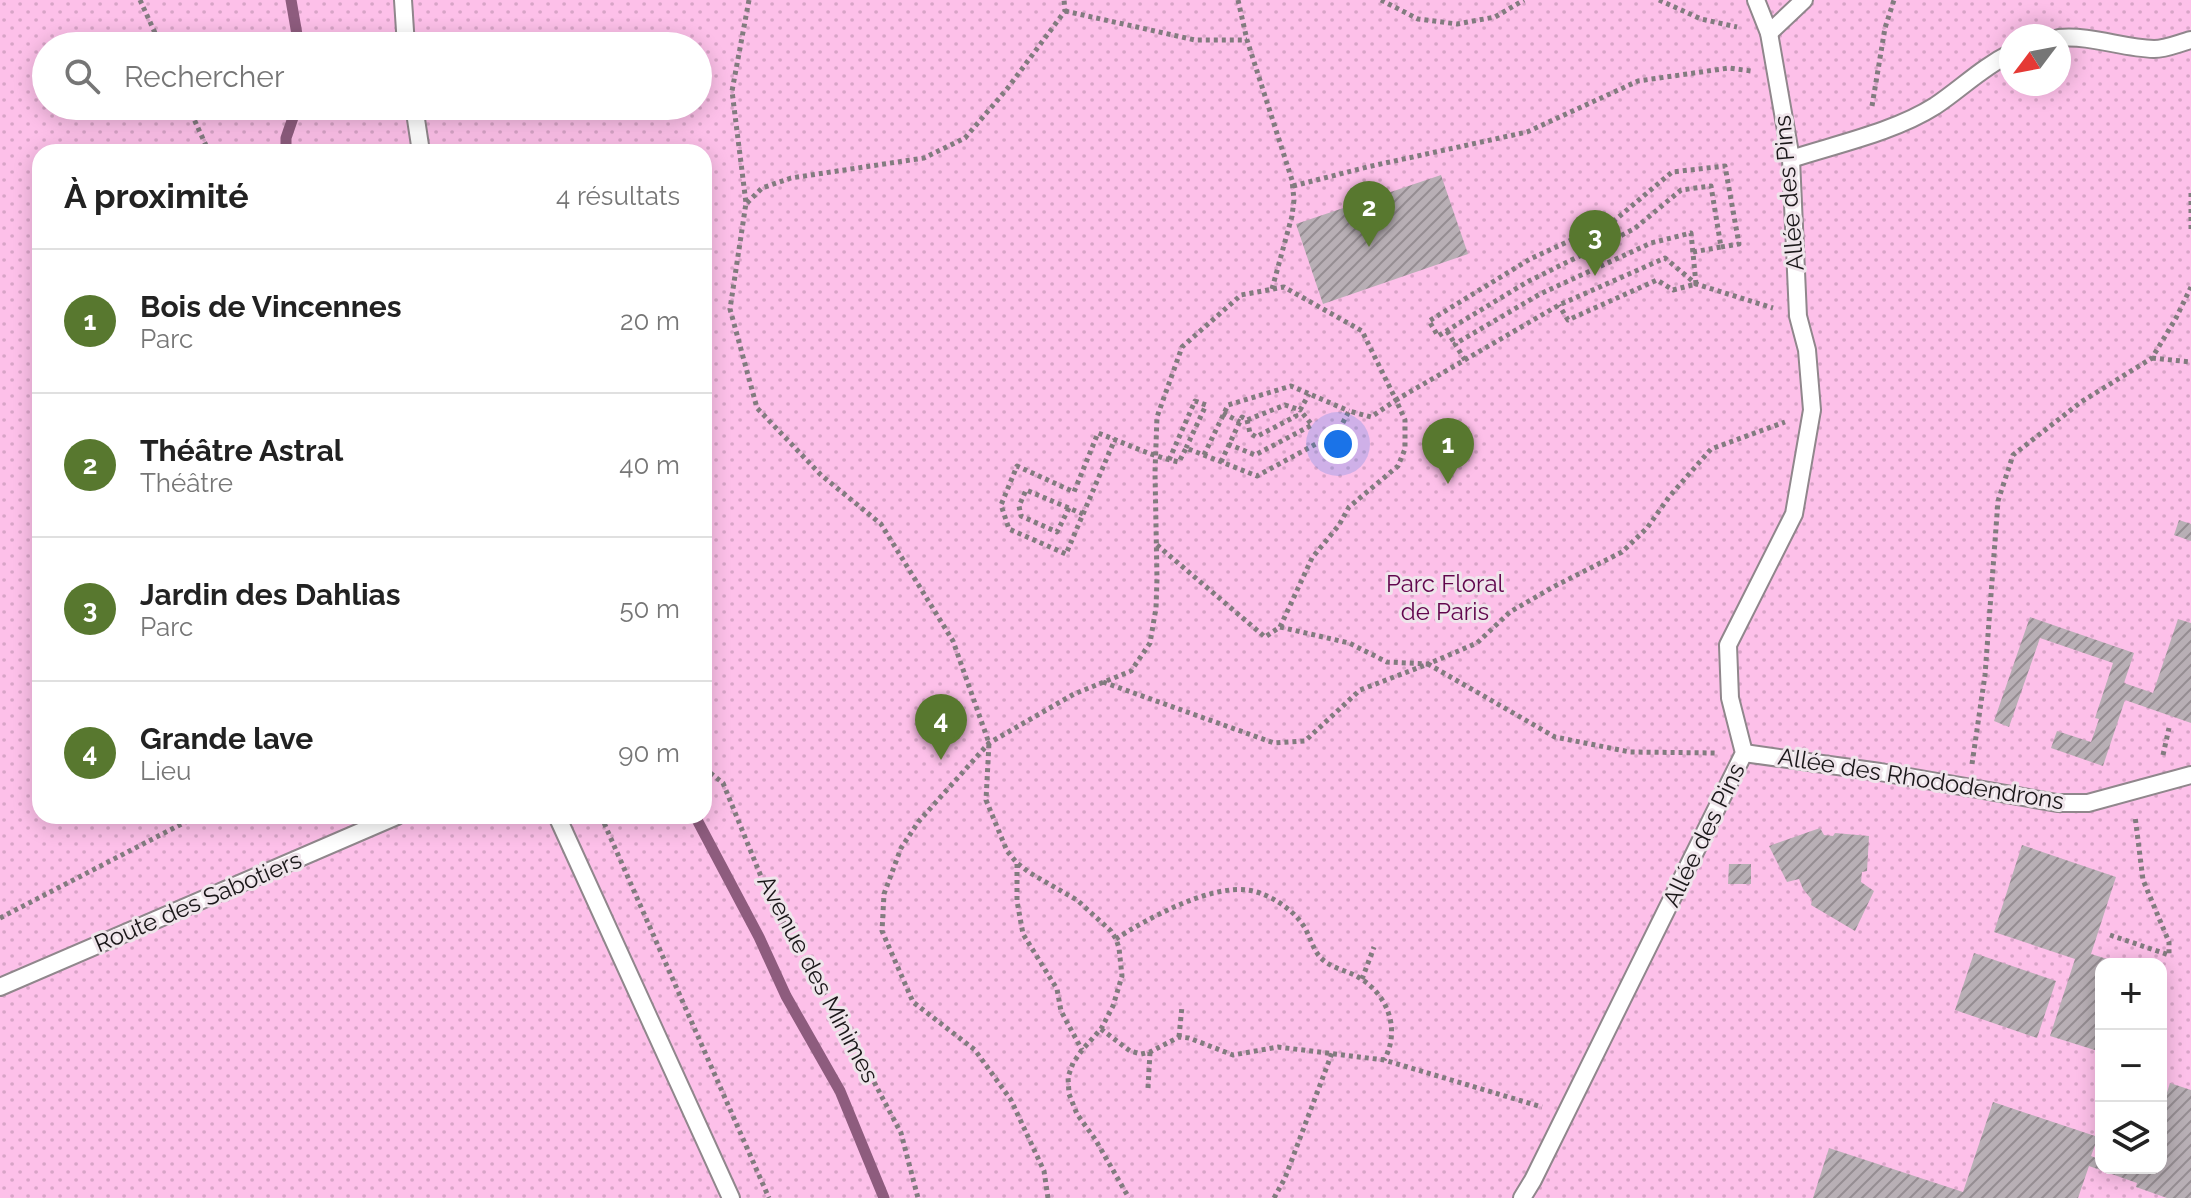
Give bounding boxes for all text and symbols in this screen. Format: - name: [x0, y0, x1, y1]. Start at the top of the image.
- north arrow: [1999, 24, 2071, 96]
- search box: [32, 32, 712, 120]
- icon: search: [60, 54, 104, 98]
- text: Rechercher: [124, 59, 284, 94]
- street label: Allée des Pins: [1767, 114, 1810, 272]
- text: À proximité: [64, 176, 249, 216]
- text: 4 résultats: [556, 181, 680, 211]
- pin: 2: [1343, 181, 1395, 247]
- pin: 3: [1569, 210, 1621, 276]
- text: Bois de Vincennes: [140, 289, 402, 324]
- text: 1: [84, 306, 96, 336]
- text: 20 m: [620, 306, 680, 336]
- text: Parc: [140, 324, 193, 354]
- pin: 1: [1422, 418, 1474, 484]
- your location: [1318, 424, 1358, 464]
- text: Théâtre Astral: [140, 433, 343, 468]
- text: 2: [83, 450, 97, 480]
- text: 40 m: [619, 450, 680, 480]
- text: Théâtre: [140, 468, 233, 498]
- park label: Parc Floral de Paris: [1386, 569, 1505, 626]
- text: Jardin des Dahlias: [140, 577, 401, 612]
- text: 3: [83, 594, 97, 624]
- text: 50 m: [619, 594, 680, 624]
- text: Parc: [140, 612, 193, 642]
- pin: 4: [915, 694, 967, 760]
- text: Grande lave: [140, 721, 313, 756]
- text: 4: [83, 738, 97, 768]
- text: 90 m: [618, 738, 680, 768]
- street label: Allée des Rhododendrons: [1776, 742, 2066, 815]
- text: Lieu: [140, 756, 192, 786]
- street label: Allée des Pins: [1656, 758, 1751, 911]
- street label: Route des Sabotiers: [90, 845, 306, 958]
- street label: Avenue des Minimes: [752, 870, 885, 1087]
- map controls: [2095, 958, 2167, 1174]
- button: +: [2095, 958, 2167, 1030]
- button: −: [2095, 1030, 2167, 1102]
- button: layers: [2095, 1102, 2167, 1174]

